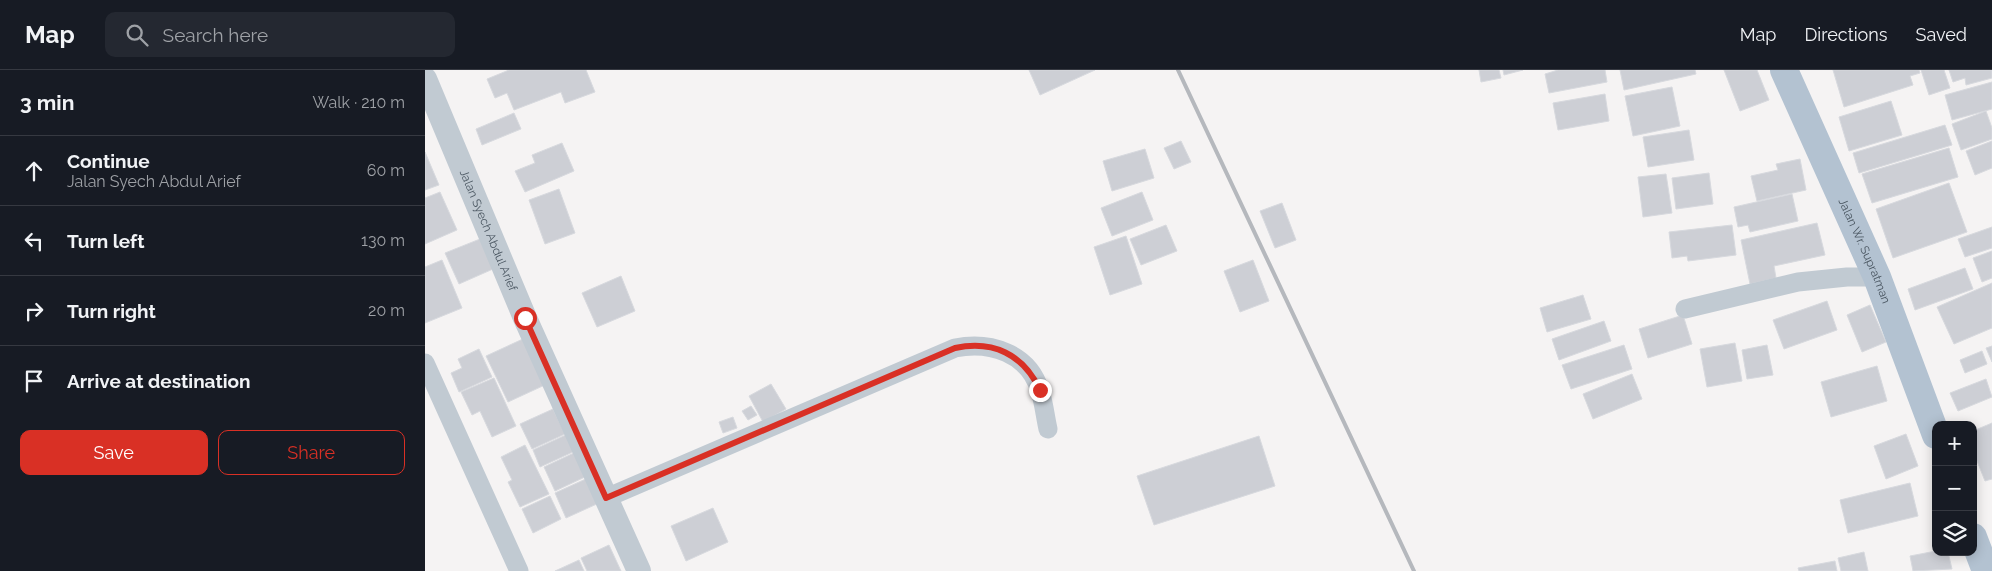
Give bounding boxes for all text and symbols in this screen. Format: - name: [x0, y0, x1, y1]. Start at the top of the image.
- search box: [105, 12, 455, 57]
- text: Map: [25, 20, 75, 49]
- icon: search: [123, 21, 151, 49]
- text: Search here: [163, 24, 268, 46]
- text: Map: [1740, 24, 1776, 45]
- text: Directions: [1804, 24, 1888, 45]
- text: Saved: [1916, 24, 1967, 45]
- text: 3 min: [20, 90, 74, 115]
- text: Walk · 210 m: [313, 93, 405, 112]
- text: Continue: [67, 150, 150, 172]
- icon: ahead: [20, 157, 48, 185]
- text: 60 m: [367, 161, 405, 180]
- street label: Jalan Syech Abdul Arief: [457, 167, 520, 294]
- text: Jalan Syech Abdul Arief: [67, 172, 241, 191]
- street label: Jalan Wr. Supratman: [1836, 196, 1893, 305]
- icon: left: [20, 227, 48, 255]
- text: Turn left: [67, 230, 144, 252]
- text: 130 m: [361, 231, 405, 250]
- icon: right: [20, 297, 48, 325]
- text: Turn right: [67, 300, 156, 322]
- text: 20 m: [368, 301, 405, 320]
- route start: [514, 307, 537, 330]
- icon: arrive: [20, 367, 48, 395]
- text: Arrive at destination: [67, 370, 251, 392]
- route end: [1029, 379, 1052, 402]
- map controls: [1932, 421, 1977, 556]
- button: +: [1932, 421, 1977, 466]
- button: Save: [20, 430, 208, 475]
- button: Share: [218, 430, 405, 475]
- button: −: [1932, 466, 1977, 511]
- button: layers: [1932, 511, 1977, 556]

